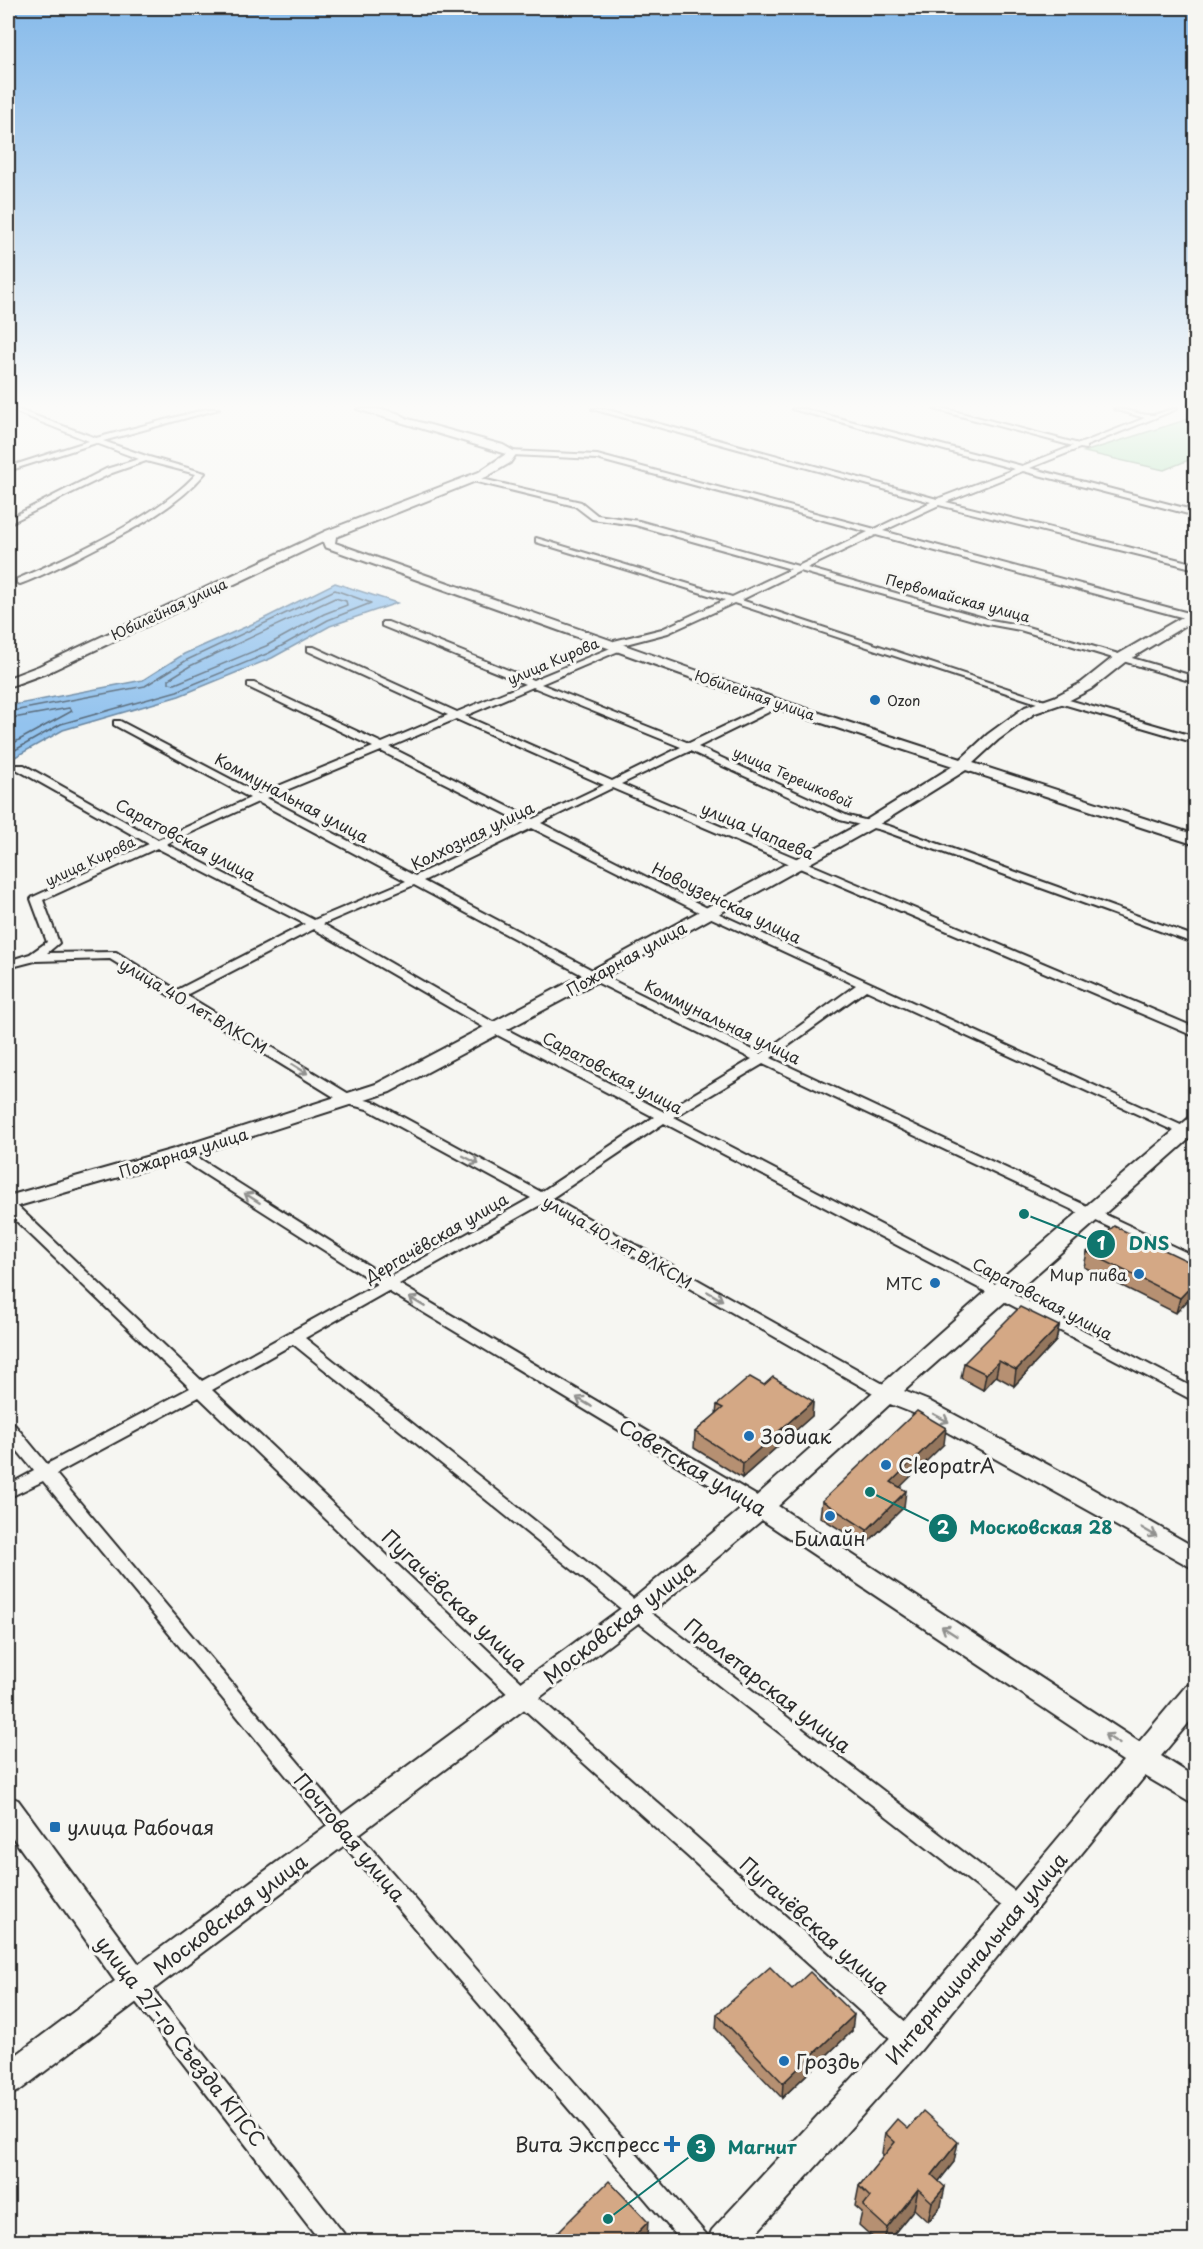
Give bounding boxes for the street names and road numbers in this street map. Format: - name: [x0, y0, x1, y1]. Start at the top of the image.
- street label: Первомайская улица: [884, 569, 1033, 627]
- street label: Юбилейная улица: [108, 573, 231, 645]
- street label: улица Кирова: [504, 632, 602, 690]
- street label: Юбилейная улица: [692, 665, 818, 725]
- street label: улица Терешковой: [730, 741, 856, 813]
- street label: Коммунальная улица: [211, 746, 373, 848]
- street label: Саратовская улица: [112, 792, 260, 886]
- street label: Колхозная улица: [406, 795, 538, 875]
- street label: улица Чапаева: [698, 795, 818, 865]
- street label: улица Кирова: [41, 831, 139, 891]
- street label: Новоузенская улица: [648, 855, 806, 949]
- street label: Пожарная улица: [562, 915, 690, 1001]
- street label: улица 40 лет ВЛКСМ: [116, 951, 272, 1059]
- street label: Коммунальная улица: [641, 973, 805, 1069]
- street label: Саратовская улица: [539, 1025, 687, 1119]
- street label: Пожарная улица: [115, 1121, 251, 1183]
- street label: Дергачёвская улица: [359, 1186, 512, 1288]
- street label: улица 40 лет ВЛКСМ: [539, 1188, 697, 1294]
- street label: Саратовская улица: [969, 1251, 1117, 1345]
- street label: Советская улица: [613, 1411, 773, 1523]
- street label: Пугачёвская улица: [375, 1522, 535, 1678]
- street label: Московская улица: [537, 1553, 702, 1691]
- street label: Пролетарская улица: [678, 1610, 858, 1760]
- street label: Почтовая улица: [287, 1766, 413, 1908]
- street label: Интернациональная улица: [878, 1845, 1074, 2071]
- street label: Московская улица: [147, 1846, 314, 1982]
- street label: Пугачёвская улица: [733, 1849, 897, 2001]
- street label: улица 27-го Съезда КПСС: [89, 1929, 273, 2153]

